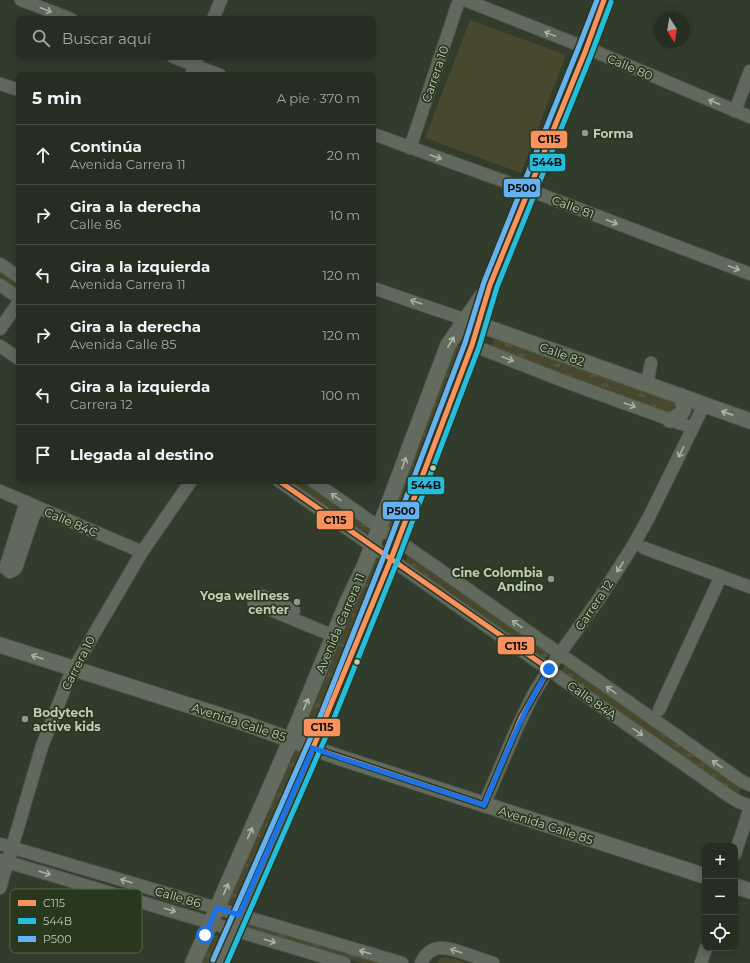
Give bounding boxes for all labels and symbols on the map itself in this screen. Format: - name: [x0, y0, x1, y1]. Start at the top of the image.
- one-way arrow: [40, 6, 52, 14]
- north arrow: [654, 12, 690, 48]
- one-way arrow: [544, 30, 556, 38]
- street label: Carrera 10: [418, 44, 452, 104]
- street label: Calle 80: [605, 51, 655, 83]
- one-way arrow: [709, 98, 721, 105]
- place label: Forma: [593, 126, 634, 141]
- marker: Forma: [580, 128, 590, 138]
- line badge: C115: [530, 130, 568, 149]
- text: C115: [537, 132, 561, 146]
- line badge: 544B: [529, 153, 566, 172]
- one-way arrow: [429, 154, 441, 162]
- text: 544B: [532, 155, 562, 169]
- line badge: P500: [503, 178, 541, 198]
- text: P500: [507, 181, 537, 195]
- street label: Calle 81: [550, 192, 596, 222]
- one-way arrow: [606, 218, 618, 226]
- one-way arrow: [727, 264, 739, 272]
- one-way arrow: [410, 298, 422, 306]
- one-way arrow: [447, 336, 455, 348]
- street label: Calle 82: [537, 339, 587, 369]
- one-way arrow: [502, 356, 514, 364]
- one-way arrow: [623, 402, 635, 410]
- one-way arrow: [722, 408, 734, 416]
- one-way arrow: [677, 446, 684, 458]
- one-way arrow: [401, 456, 408, 469]
- unlabelled marker: [428, 463, 438, 473]
- line badge: 544B: [407, 476, 445, 495]
- text: 544B: [411, 478, 441, 492]
- one-way arrow: [331, 493, 342, 501]
- line badge: P500: [382, 501, 420, 520]
- street label: Calle 84C: [42, 504, 100, 540]
- text: P500: [386, 504, 416, 518]
- line badge: C115: [316, 510, 354, 530]
- text: C115: [323, 513, 347, 527]
- one-way arrow: [616, 561, 624, 572]
- place label: Cine Colombia Andino: [452, 565, 543, 594]
- street label: Avenida Carrera 11: [312, 571, 368, 675]
- marker: Cine Colombia Andino: [546, 574, 556, 584]
- street label: Carrera 12: [572, 577, 616, 633]
- place label: Yoga wellness center: [199, 588, 290, 617]
- marker: Yoga wellness center: [292, 597, 302, 607]
- one-way arrow: [511, 620, 522, 628]
- street label: Carrera 10: [58, 633, 98, 693]
- line badge: C115: [497, 636, 535, 655]
- text: C115: [504, 639, 528, 653]
- one-way arrow: [30, 653, 43, 660]
- unlabelled marker: [352, 657, 362, 667]
- route end: [540, 660, 558, 678]
- street label: Calle 84A: [565, 678, 620, 723]
- one-way arrow: [606, 686, 617, 694]
- one-way arrow: [303, 698, 310, 710]
- street label: Avenida Calle 85: [190, 700, 288, 744]
- place label: Bodytech active kids: [33, 705, 101, 734]
- marker: Bodytech active kids: [20, 714, 30, 724]
- line badge: C115: [303, 718, 341, 737]
- text: C115: [310, 720, 334, 734]
- one-way arrow: [632, 728, 643, 736]
- one-way arrow: [712, 760, 723, 768]
- street label: Avenida Calle 85: [497, 803, 595, 847]
- one-way arrow: [247, 828, 254, 840]
- one-way arrow: [38, 870, 51, 877]
- one-way arrow: [119, 877, 132, 884]
- street label: Calle 86: [153, 883, 203, 911]
- one-way arrow: [223, 883, 230, 895]
- legend: [10, 889, 142, 953]
- text: C115: [43, 896, 65, 910]
- one-way arrow: [163, 907, 176, 914]
- text: 544B: [43, 914, 72, 928]
- route start: [196, 926, 214, 944]
- text: P500: [43, 932, 72, 946]
- one-way arrow: [264, 938, 277, 945]
- one-way arrow: [451, 946, 463, 954]
- one-way arrow: [358, 948, 371, 955]

